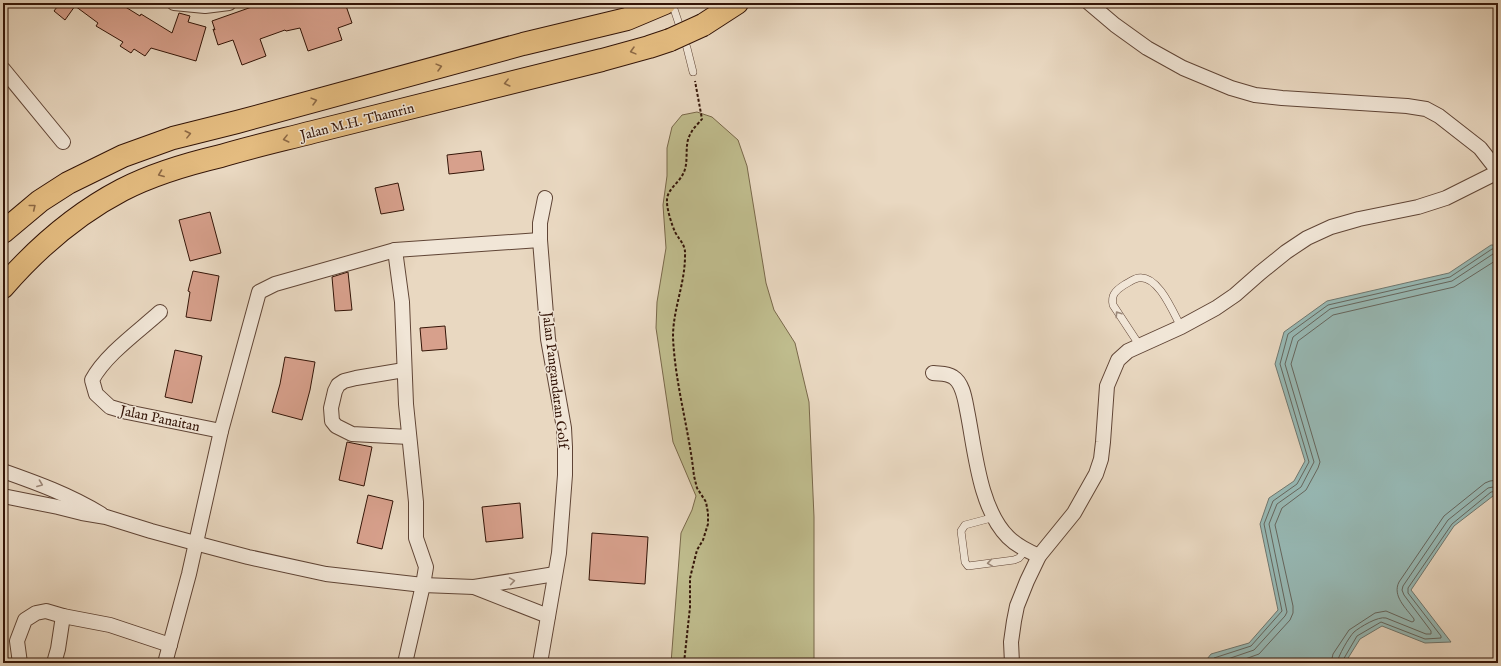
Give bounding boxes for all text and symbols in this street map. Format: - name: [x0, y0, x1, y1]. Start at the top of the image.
- one-way arrow: [630, 47, 636, 55]
- one-way arrow: [435, 63, 442, 72]
- one-way arrow: [504, 79, 510, 87]
- one-way arrow: [310, 98, 317, 106]
- street label: Jalan M.H. Thamrin: [296, 99, 417, 145]
- one-way arrow: [185, 131, 191, 139]
- one-way arrow: [282, 134, 289, 142]
- one-way arrow: [157, 170, 164, 178]
- one-way arrow: [28, 204, 36, 211]
- street label: Jalan Pangandaran Golf: [537, 309, 573, 452]
- one-way arrow: [1116, 311, 1123, 318]
- street label: Jalan Panaitan: [116, 401, 202, 436]
- one-way arrow: [36, 480, 43, 488]
- one-way arrow: [987, 558, 993, 567]
- one-way arrow: [509, 577, 516, 586]

